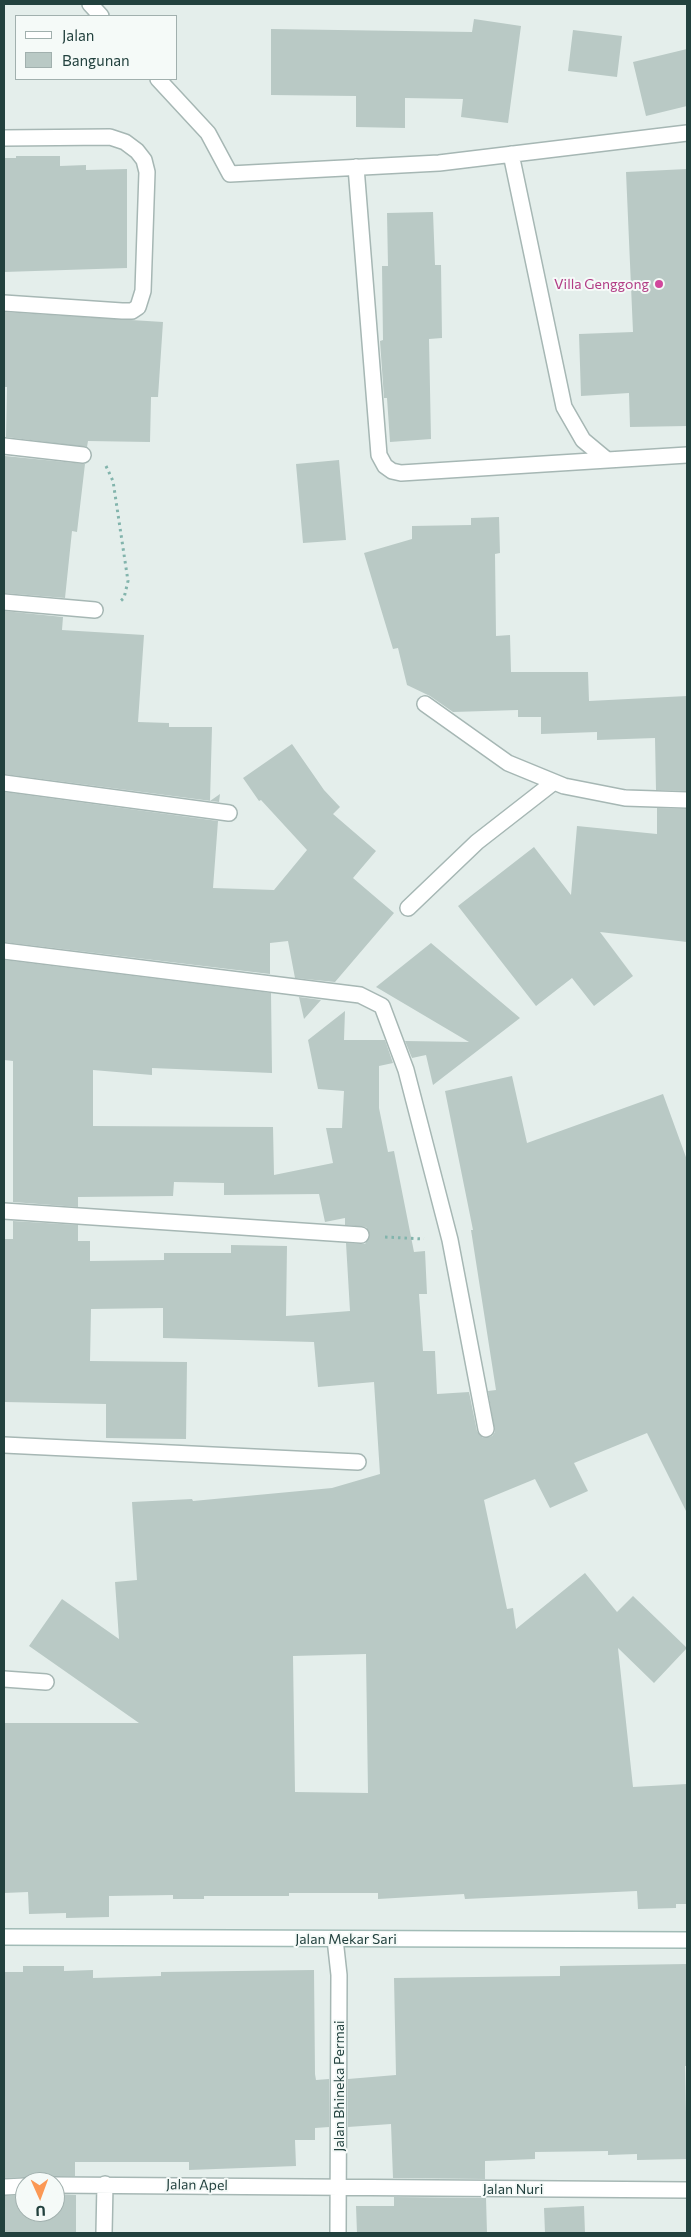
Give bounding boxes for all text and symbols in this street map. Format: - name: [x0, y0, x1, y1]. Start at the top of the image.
- legend: [15, 15, 178, 80]
- text: Jalan: [62, 26, 94, 44]
- text: Bangunan: [62, 51, 130, 69]
- place label: Villa Genggong: [554, 276, 649, 292]
- marker: Villa Genggong: [653, 278, 665, 290]
- street label: Jalan Mekar Sari: [295, 1931, 397, 1947]
- street label: Jalan Bhineka Permai: [331, 2020, 347, 2152]
- north arrow: [15, 2172, 65, 2222]
- street label: Jalan Apel: [166, 2176, 228, 2194]
- street label: Jalan Nuri: [483, 2181, 543, 2197]
- text: U: [35, 2203, 46, 2220]

